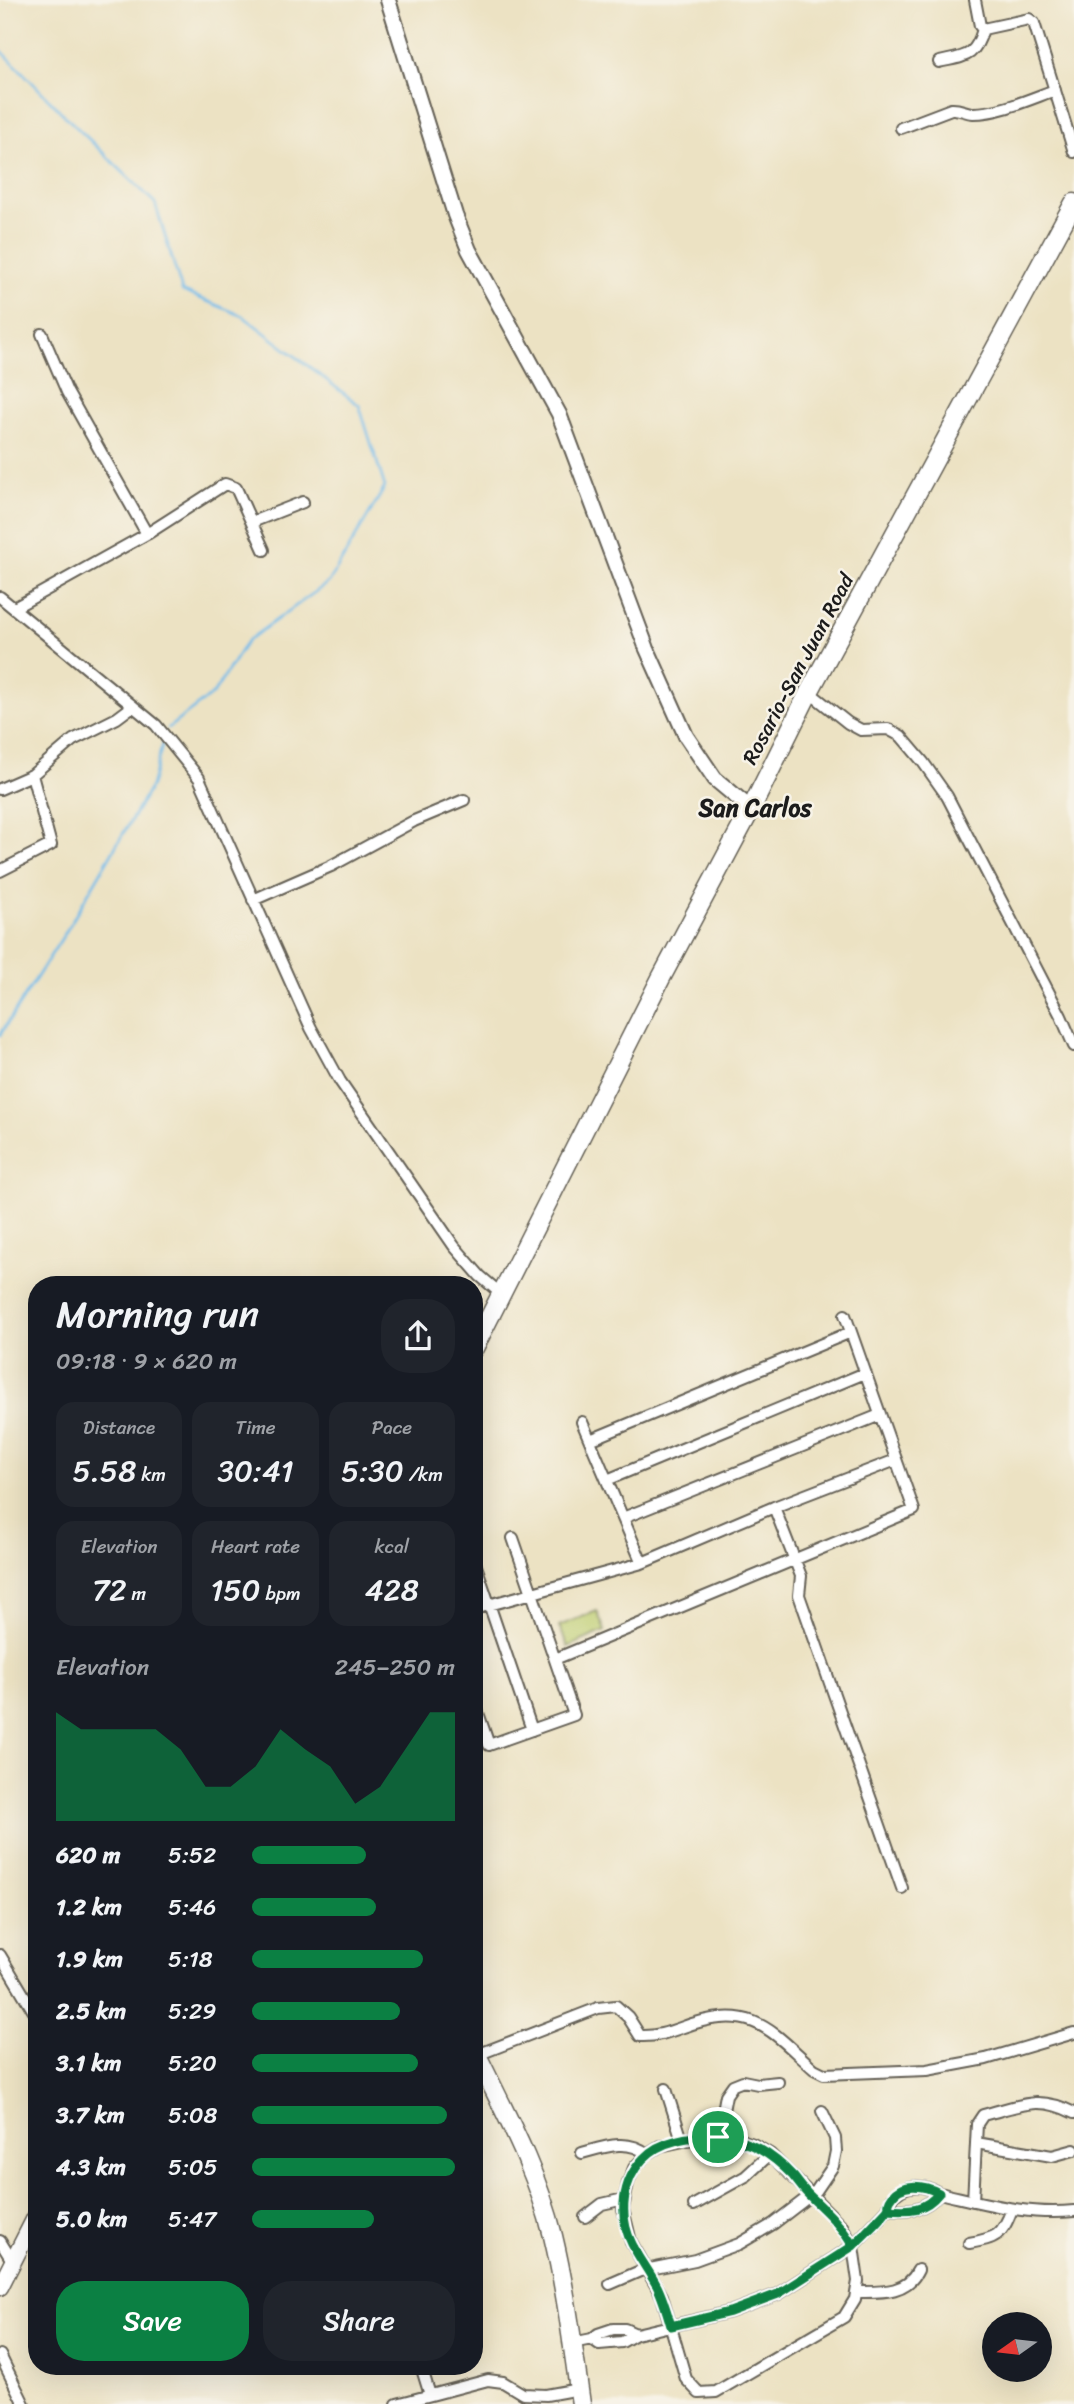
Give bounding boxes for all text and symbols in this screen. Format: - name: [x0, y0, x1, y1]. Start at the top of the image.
- street label: Rosario-San Juan Road: [731, 565, 866, 772]
- district label: San Carlos: [698, 787, 812, 829]
- text: Morning run: [56, 1281, 259, 1348]
- button: share: [381, 1299, 455, 1373]
- text: 09:18 · 9 × 620 m: [56, 1341, 237, 1382]
- text: Distance: [83, 1411, 155, 1444]
- text: Time: [235, 1411, 276, 1444]
- text: Pace: [372, 1411, 412, 1444]
- text: 5.58: [72, 1444, 136, 1498]
- text: 30:41: [217, 1444, 294, 1498]
- text: 5:30: [341, 1444, 404, 1498]
- text: km: [136, 1458, 166, 1491]
- text: /km: [404, 1458, 443, 1491]
- text: Elevation: [81, 1530, 158, 1563]
- text: Heart rate: [211, 1530, 300, 1563]
- text: kcal: [375, 1530, 409, 1563]
- text: 72: [92, 1563, 127, 1617]
- text: 150: [210, 1563, 261, 1617]
- text: 428: [365, 1563, 419, 1617]
- text: m: [127, 1577, 146, 1610]
- text: bpm: [261, 1577, 301, 1610]
- text: Elevation: [56, 1647, 149, 1688]
- text: 245–250 m: [335, 1647, 455, 1688]
- text: 620 m: [56, 1835, 121, 1876]
- text: 5:52: [168, 1835, 216, 1876]
- text: 1.2 km: [56, 1887, 122, 1928]
- text: 5:46: [168, 1887, 216, 1928]
- text: 1.9 km: [56, 1939, 123, 1980]
- text: 5:18: [168, 1939, 213, 1980]
- text: 2.5 km: [56, 1991, 126, 2032]
- text: 5:29: [168, 1991, 216, 2032]
- text: 3.1 km: [56, 2043, 121, 2084]
- text: 5:20: [168, 2043, 217, 2084]
- text: 3.7 km: [56, 2095, 125, 2136]
- text: 5:08: [168, 2095, 217, 2136]
- pin: [688, 2107, 748, 2167]
- icon: arrive: [699, 2118, 737, 2156]
- text: 4.3 km: [56, 2147, 126, 2188]
- text: 5:05: [168, 2147, 218, 2188]
- text: 5.0 km: [56, 2199, 127, 2240]
- text: 5:47: [168, 2199, 217, 2240]
- button: Save: [56, 2281, 249, 2361]
- button: Share: [263, 2281, 455, 2361]
- north arrow: [982, 2312, 1052, 2382]
- map controls: [982, 2312, 1052, 2382]

